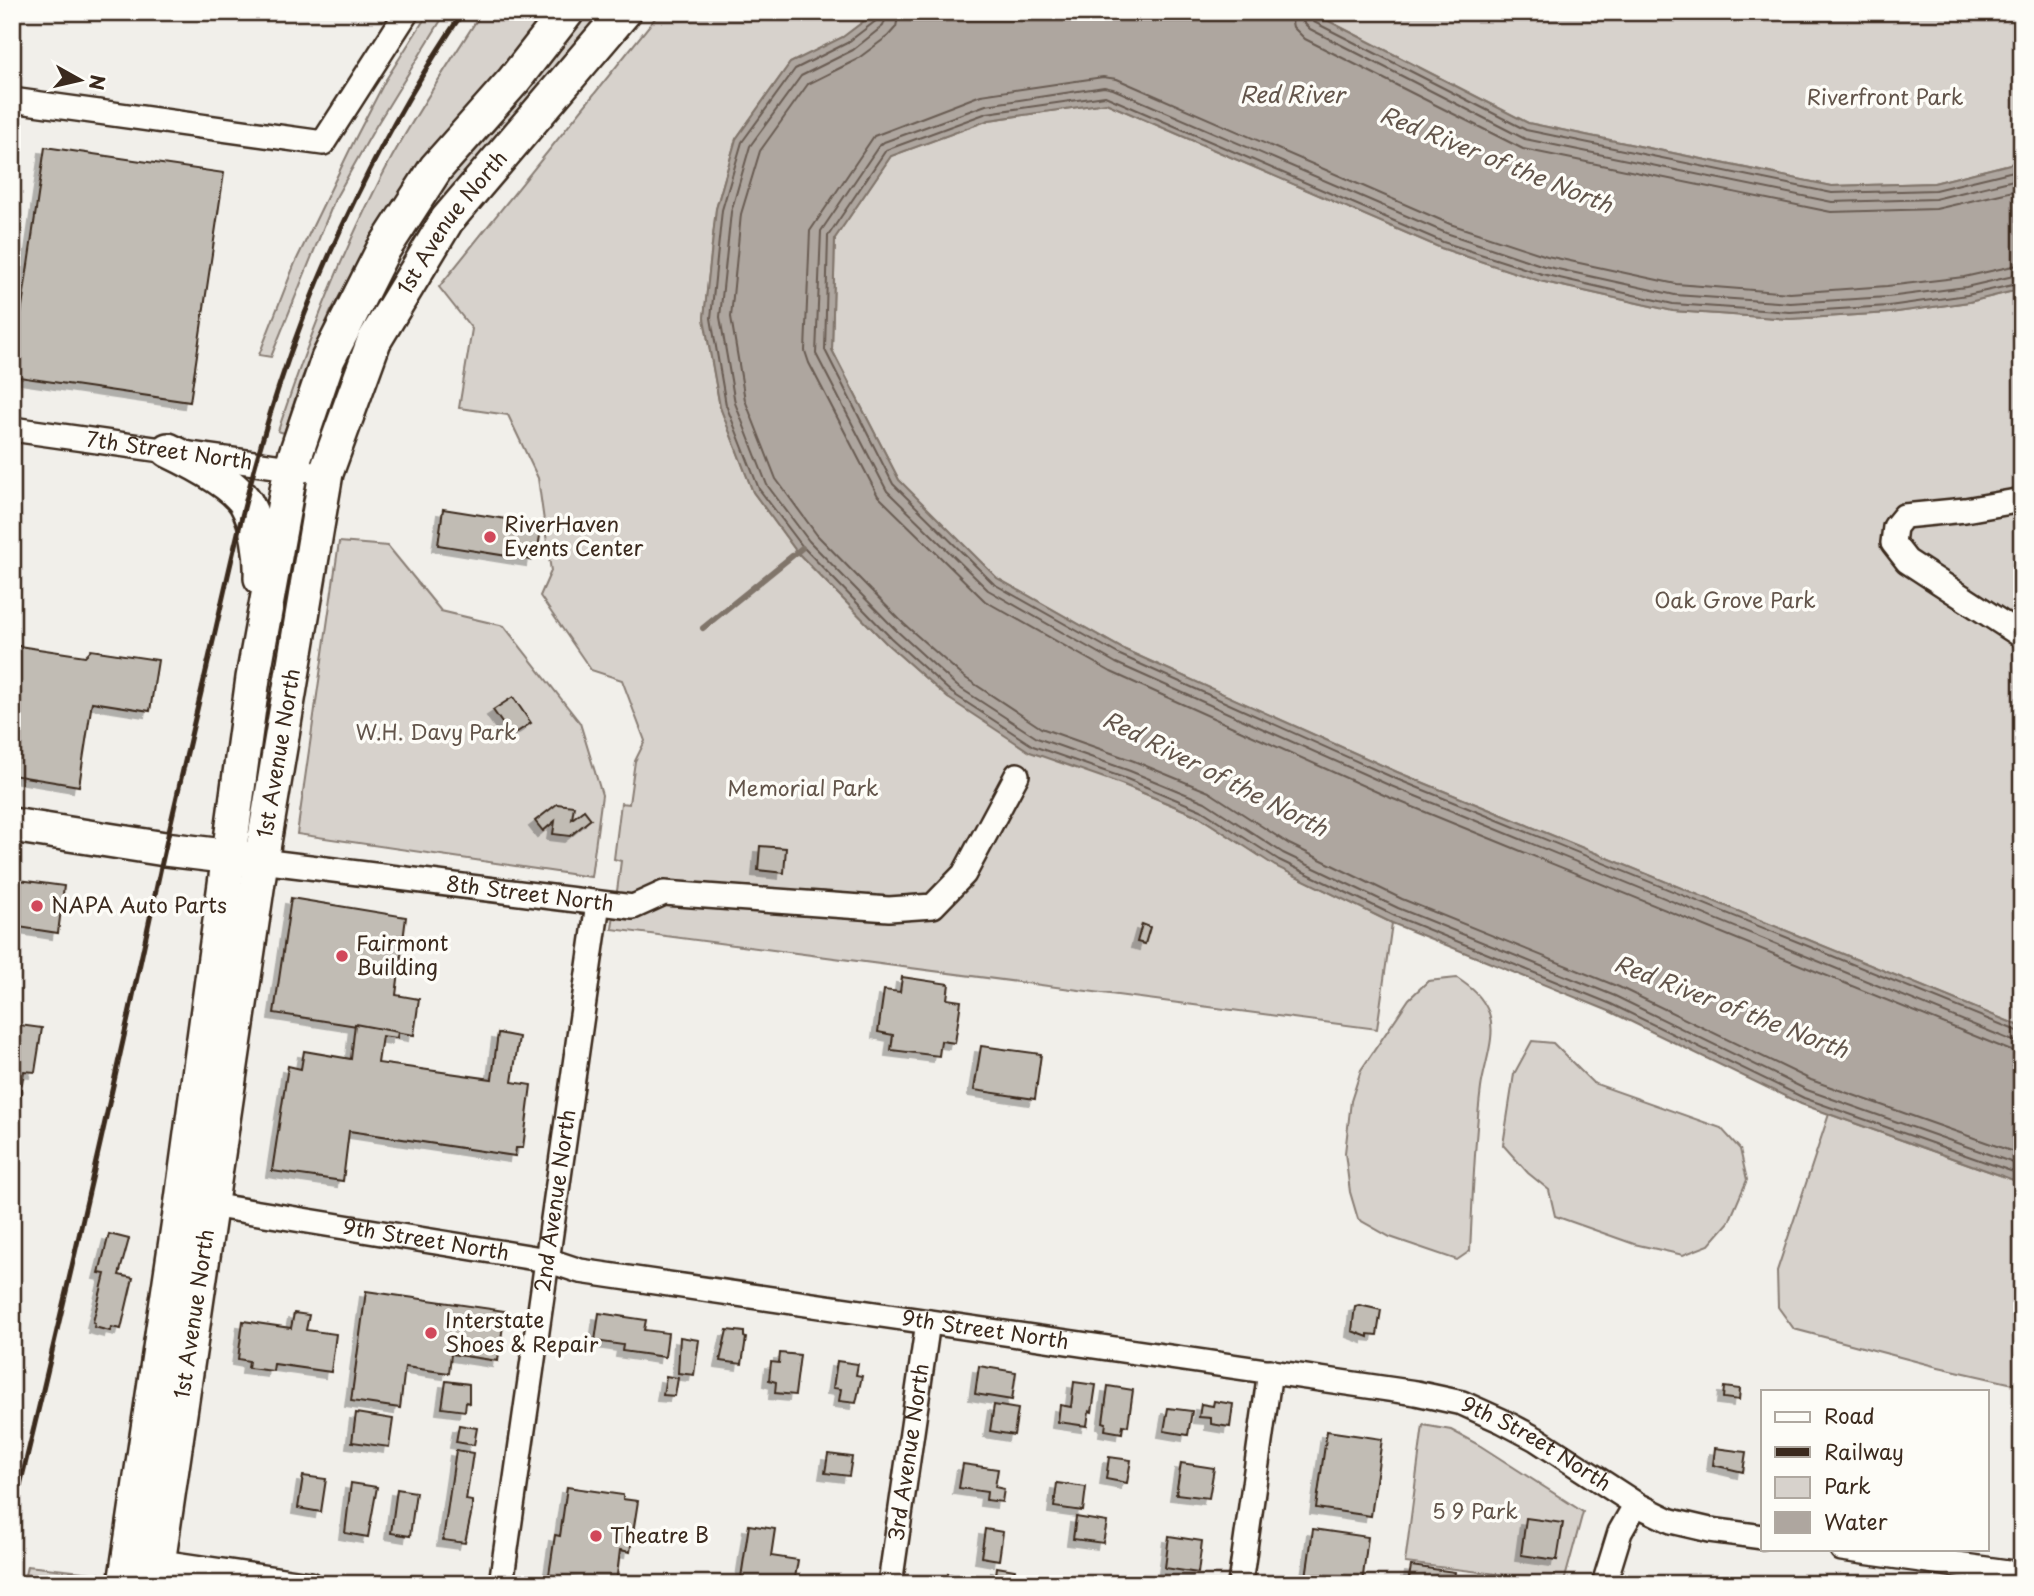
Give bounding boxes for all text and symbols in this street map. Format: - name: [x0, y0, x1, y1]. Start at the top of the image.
- north arrow: [46, 46, 116, 116]
- text: N: [83, 73, 113, 92]
- water label: Red River: [1240, 76, 1348, 111]
- park label: Riverfront Park: [1806, 80, 1964, 112]
- water label: Red River of the North: [1375, 96, 1619, 221]
- street label: 1st Avenue North: [388, 142, 514, 300]
- street label: 7th Street North: [85, 422, 255, 477]
- place label: RiverHaven Events Center: [504, 507, 644, 563]
- marker: RiverHaven Events Center: [482, 529, 498, 545]
- park label: Oak Grove Park: [1654, 583, 1816, 615]
- street label: 1st Avenue North: [247, 666, 307, 840]
- water label: Red River of the North: [1097, 701, 1335, 845]
- park label: W.H. Davy Park: [355, 715, 517, 747]
- park label: Memorial Park: [727, 771, 879, 803]
- street label: 8th Street North: [444, 866, 616, 919]
- place label: NAPA Auto Parts: [51, 888, 227, 920]
- marker: NAPA Auto Parts: [29, 898, 45, 914]
- place label: Fairmont Building: [356, 926, 448, 982]
- water label: Red River of the North: [1610, 945, 1854, 1067]
- marker: Fairmont Building: [334, 948, 350, 964]
- street label: 2nd Avenue North: [525, 1107, 582, 1294]
- street label: 9th Street North: [341, 1209, 512, 1268]
- street label: 1st Avenue North: [164, 1227, 221, 1401]
- street label: 9th Street North: [900, 1300, 1071, 1356]
- place label: Interstate Shoes & Repair: [445, 1303, 599, 1359]
- marker: Interstate Shoes & Repair: [423, 1325, 439, 1341]
- street label: 3rd Avenue North: [878, 1361, 936, 1543]
- street label: 9th Street North: [1457, 1387, 1618, 1498]
- legend: [1761, 1390, 1988, 1550]
- text: Road: [1824, 1399, 1875, 1431]
- text: Railway: [1824, 1435, 1904, 1467]
- text: Park: [1824, 1469, 1871, 1501]
- park label: 5 9 Park: [1432, 1494, 1518, 1526]
- text: Water: [1824, 1505, 1888, 1537]
- place label: Theatre B: [610, 1518, 709, 1550]
- marker: Theatre B: [588, 1528, 604, 1544]

